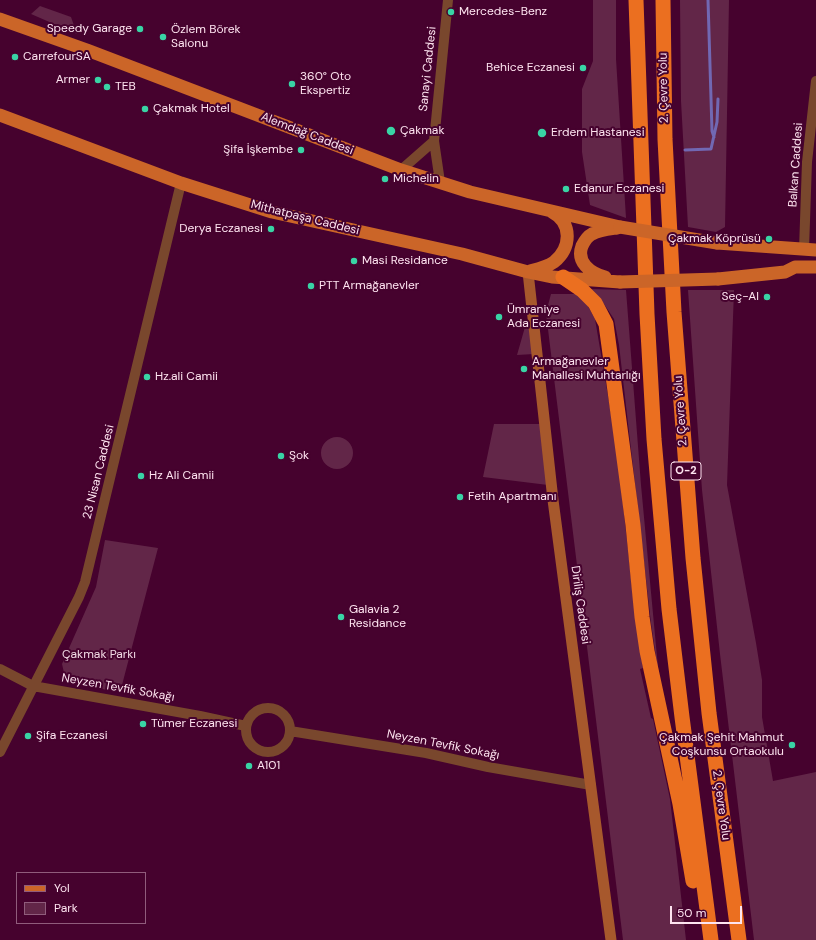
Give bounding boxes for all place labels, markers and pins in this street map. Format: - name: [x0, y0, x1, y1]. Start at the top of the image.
- place label: Mercedes-Benz: [459, 5, 547, 19]
- marker: Mercedes-Benz: [446, 7, 456, 17]
- place label: Speedy Garage: [47, 22, 132, 36]
- place label: Özlem Börek Salonu: [171, 23, 241, 51]
- marker: Speedy Garage: [135, 24, 145, 34]
- marker: Özlem Börek Salonu: [158, 32, 168, 42]
- place label: CarrefourSA: [23, 50, 91, 64]
- marker: CarrefourSA: [10, 52, 20, 62]
- place label: Behice Eczanesi: [486, 61, 575, 75]
- marker: Behice Eczanesi: [578, 63, 588, 73]
- place label: 360° Oto Ekspertiz: [300, 70, 351, 98]
- place label: Armer: [56, 73, 90, 87]
- marker: Armer: [93, 75, 103, 85]
- marker: 360° Oto Ekspertiz: [287, 79, 297, 89]
- place label: TEB: [115, 80, 136, 94]
- marker: TEB: [102, 82, 112, 92]
- place label: Çakmak Hotel: [153, 102, 230, 116]
- marker: Çakmak Hotel: [140, 104, 150, 114]
- place label: Çakmak: [400, 124, 444, 138]
- marker: Çakmak: [385, 125, 397, 137]
- place label: Erdem Hastanesi: [551, 126, 645, 140]
- marker: Erdem Hastanesi: [536, 127, 548, 139]
- place label: Şifa İşkembe: [223, 143, 293, 157]
- marker: Şifa İşkembe: [296, 145, 306, 155]
- place label: Michelin: [393, 172, 439, 186]
- marker: Michelin: [380, 174, 390, 184]
- place label: Edanur Eczanesi: [574, 182, 665, 196]
- marker: Edanur Eczanesi: [561, 184, 571, 194]
- place label: Derya Eczanesi: [179, 222, 263, 236]
- marker: Derya Eczanesi: [266, 224, 276, 234]
- place label: Çakmak Köprüsü: [668, 232, 761, 246]
- marker: Çakmak Köprüsü: [764, 234, 774, 244]
- place label: Masi Residance: [362, 254, 448, 268]
- marker: Masi Residance: [349, 256, 359, 266]
- place label: PTT Armağanevler: [319, 279, 419, 293]
- marker: PTT Armağanevler: [306, 281, 316, 291]
- place label: Seç-Al: [722, 290, 759, 304]
- marker: Seç-Al: [762, 292, 772, 302]
- place label: Ümraniye Ada Eczanesi: [507, 303, 580, 331]
- marker: Ümraniye Ada Eczanesi: [494, 312, 504, 322]
- place label: Armağanevler Mahallesi Muhtarlığı: [532, 355, 641, 383]
- marker: Armağanevler Mahallesi Muhtarlığı: [519, 364, 529, 374]
- place label: Hz.ali Camii: [155, 370, 218, 384]
- marker: Hz.ali Camii: [142, 372, 152, 382]
- place label: Şok: [289, 449, 309, 463]
- marker: Şok: [276, 451, 286, 461]
- place label: Hz Ali Camii: [149, 469, 214, 483]
- marker: Hz Ali Camii: [136, 471, 146, 481]
- place label: Fetih Apartmanı: [468, 490, 556, 504]
- marker: Fetih Apartmanı: [455, 492, 465, 502]
- place label: Galavia 2 Residance: [349, 603, 406, 631]
- marker: Galavia 2 Residance: [336, 612, 346, 622]
- place label: Tümer Eczanesi: [151, 717, 237, 731]
- marker: Tümer Eczanesi: [138, 719, 148, 729]
- place label: Şifa Eczanesi: [36, 729, 108, 743]
- marker: Şifa Eczanesi: [23, 731, 33, 741]
- place label: Çakmak Şehit Mahmut Coşkunsu Ortaokulu: [659, 731, 784, 759]
- marker: Çakmak Şehit Mahmut Coşkunsu Ortaokulu: [787, 740, 797, 750]
- place label: A101: [257, 759, 280, 773]
- marker: A101: [244, 761, 254, 771]

